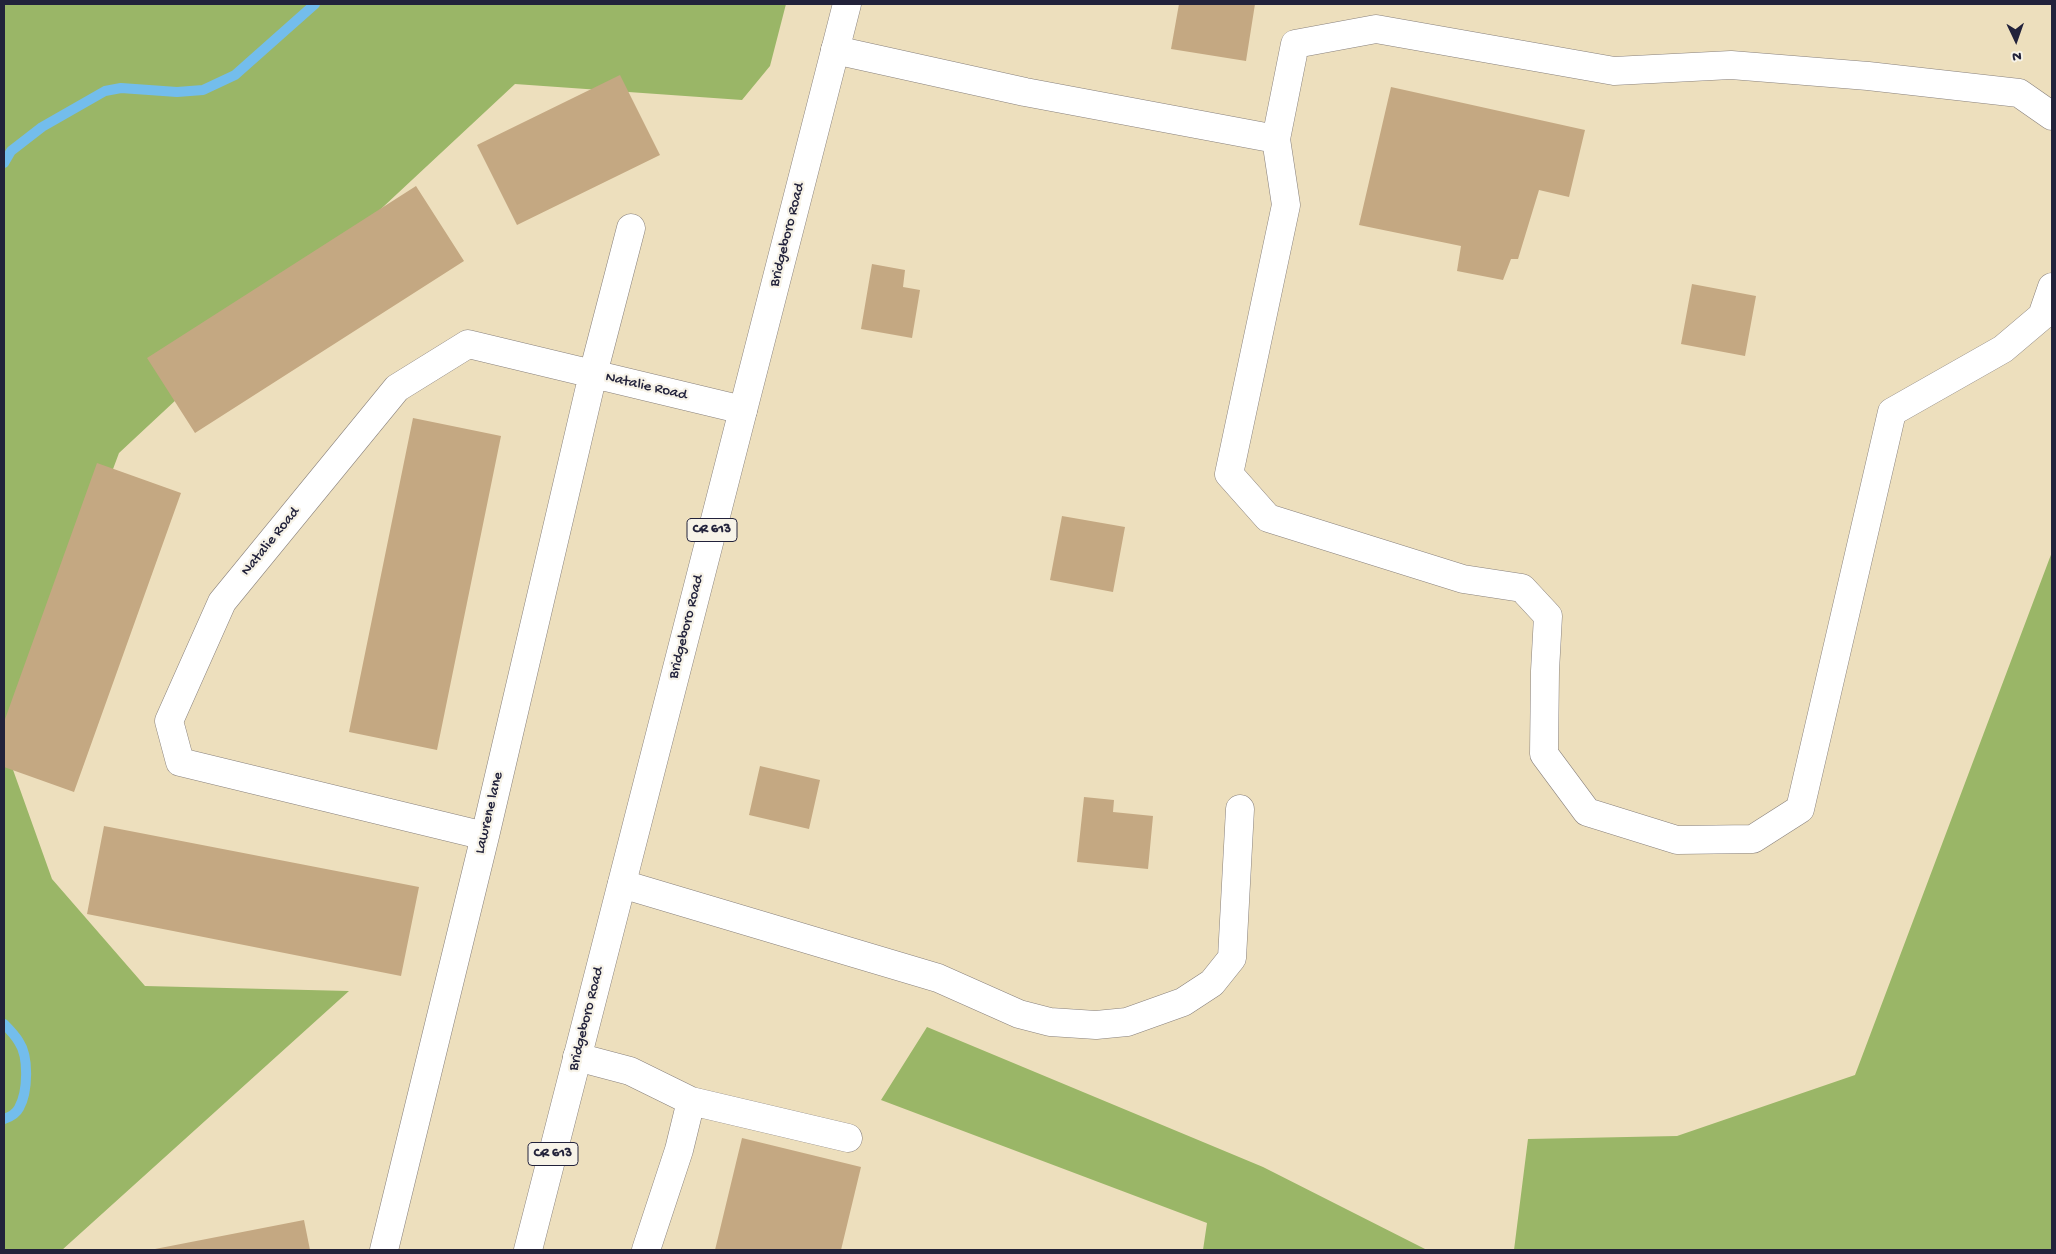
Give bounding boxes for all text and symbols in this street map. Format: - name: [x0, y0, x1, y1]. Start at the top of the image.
- north arrow: [1991, 15, 2041, 65]
- text: N: [2012, 47, 2022, 64]
- street label: Bridgeboro Road: [766, 181, 810, 289]
- street label: Natalie Road: [603, 369, 689, 405]
- street label: Natalie Road: [238, 504, 304, 580]
- road number: CR 613: [687, 518, 737, 542]
- street label: Bridgeboro Road: [665, 573, 709, 681]
- street label: Lawrene lane: [472, 770, 508, 856]
- street label: Bridgeboro Road: [565, 965, 609, 1073]
- road number: CR 613: [528, 1142, 578, 1166]

